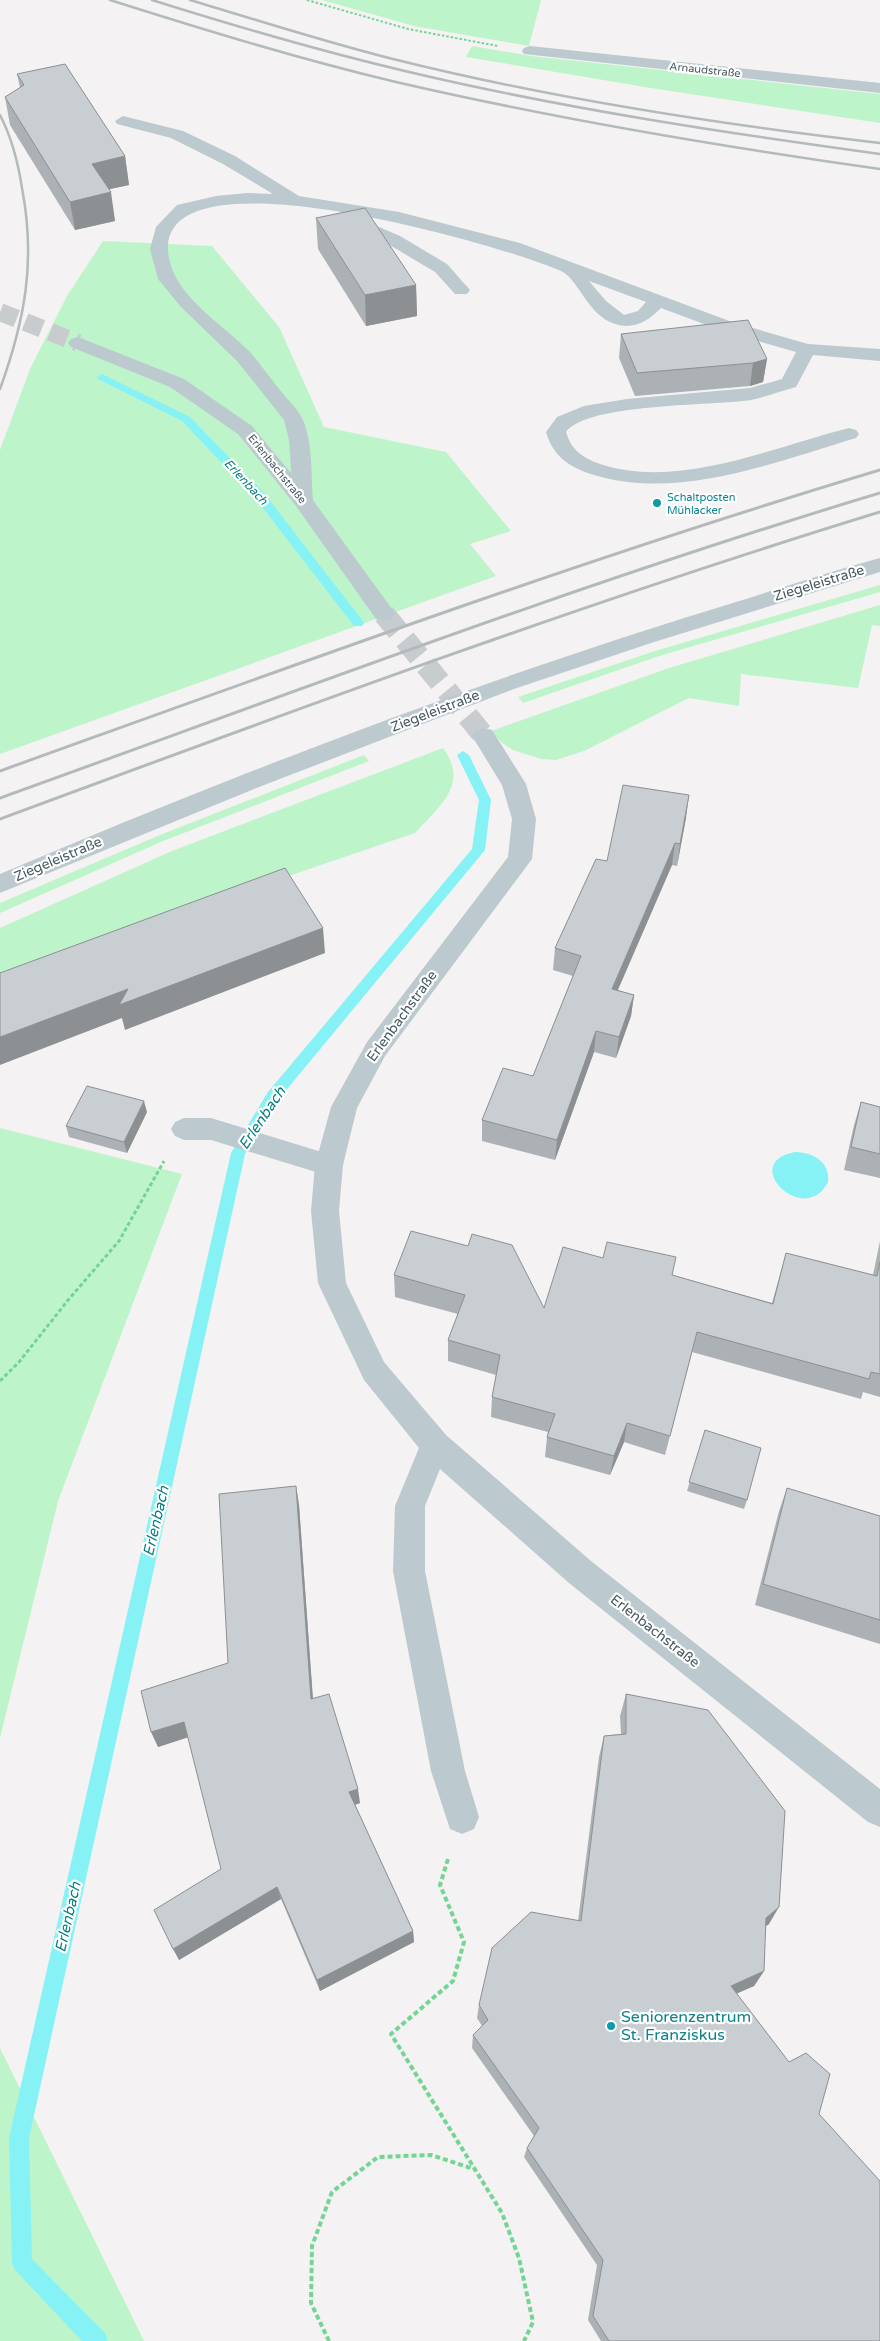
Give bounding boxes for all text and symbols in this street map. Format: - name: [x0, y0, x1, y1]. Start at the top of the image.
- street label: Arnaudstraße: [669, 60, 741, 80]
- street label: Erlenbachstraße: [245, 432, 309, 506]
- water label: Erlenbach: [221, 456, 271, 508]
- place label: Schaltposten Mühlacker: [667, 491, 735, 517]
- marker: Schaltposten Mühlacker: [651, 497, 663, 509]
- street label: Ziegeleistraße: [772, 561, 866, 605]
- street label: Ziegeleistraße: [388, 686, 482, 736]
- street label: Ziegeleistraße: [12, 833, 104, 885]
- street label: Erlenbachstraße: [363, 967, 441, 1065]
- water label: Erlenbach: [235, 1083, 290, 1153]
- water label: Erlenbach: [139, 1483, 173, 1558]
- street label: Erlenbachstraße: [607, 1591, 703, 1671]
- water label: Erlenbach: [51, 1879, 85, 1954]
- place label: Seniorenzentrum St. Franziskus: [621, 2007, 751, 2045]
- marker: Seniorenzentrum St. Franziskus: [605, 2020, 617, 2032]

